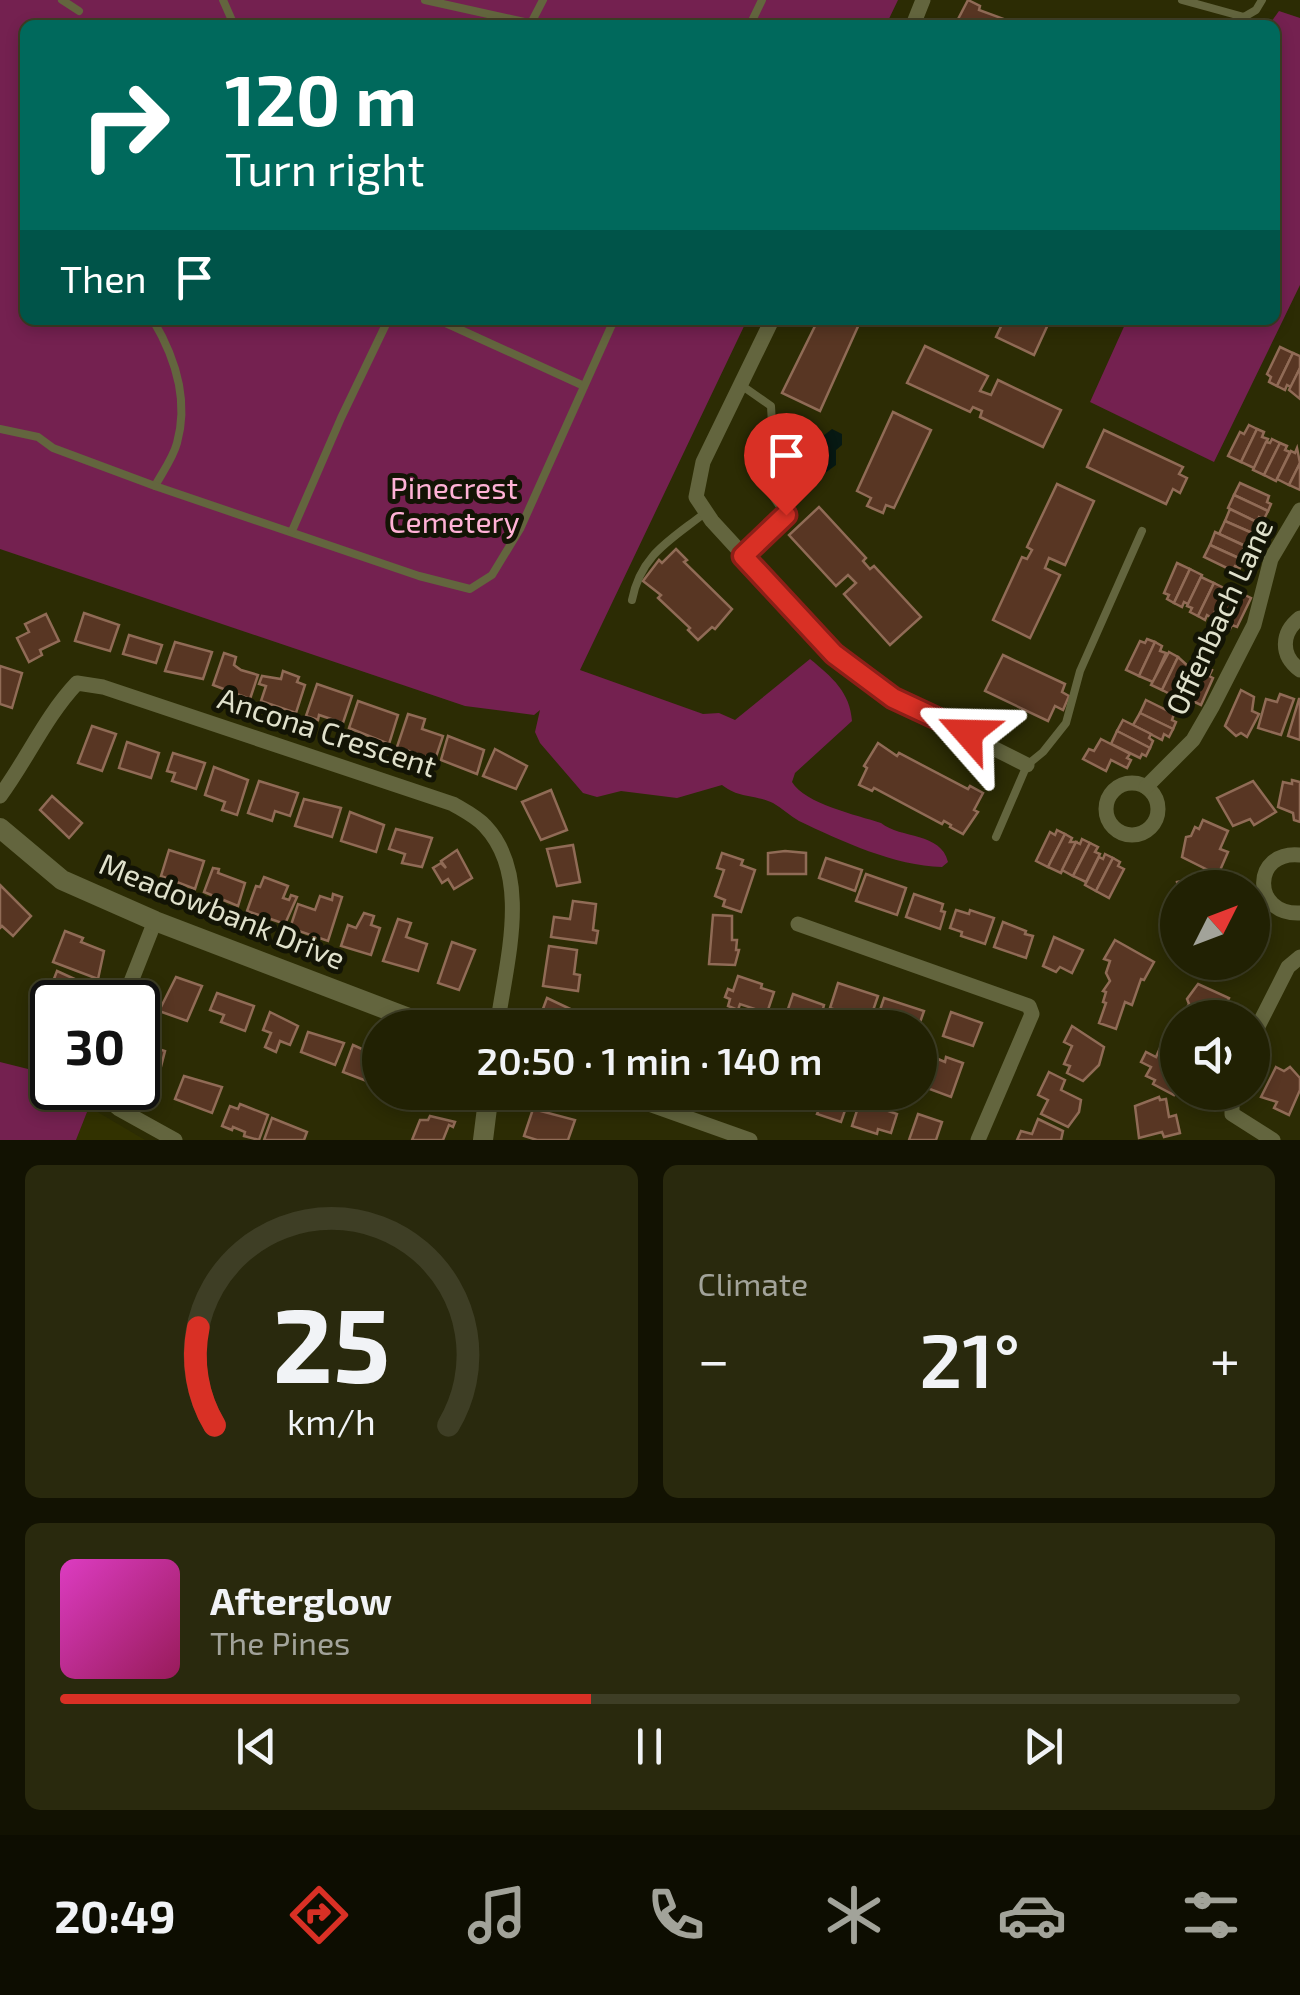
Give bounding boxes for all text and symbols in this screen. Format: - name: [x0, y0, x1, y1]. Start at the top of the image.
- text: 120 m: [225, 56, 417, 140]
- icon: right: [60, 60, 190, 190]
- text: Turn right: [225, 141, 425, 195]
- icon: arrive: [167, 250, 222, 305]
- text: Then: [60, 255, 147, 301]
- pin: [744, 413, 829, 516]
- icon: arrive: [759, 428, 814, 483]
- park label: Pinecrest Cemetery: [388, 469, 520, 539]
- street label: Offenbach Lane: [1157, 512, 1279, 720]
- street label: Ancona Crescent: [214, 679, 441, 783]
- position arrow: [916, 681, 1020, 785]
- street label: Meadowbank Drive: [95, 844, 351, 976]
- north arrow: [1160, 870, 1270, 980]
- map controls: [1160, 870, 1270, 1110]
- speed limit sign: 30: [30, 980, 160, 1110]
- button: sound: [1160, 1000, 1270, 1110]
- text: 20:50 · 1 min · 140 m: [477, 1037, 822, 1083]
- text: Climate: [698, 1264, 808, 1302]
- text: 25: [272, 1279, 390, 1404]
- text: 21°: [919, 1313, 1020, 1403]
- text: −: [698, 1325, 730, 1391]
- text: +: [1210, 1325, 1240, 1391]
- text: km/h: [287, 1399, 376, 1442]
- text: Afterglow: [210, 1577, 392, 1623]
- text: The Pines: [210, 1623, 350, 1661]
- icon: previous: [229, 1719, 284, 1774]
- icon: pause: [622, 1719, 677, 1774]
- icon: next: [1016, 1719, 1071, 1774]
- icon: directions: [284, 1880, 354, 1950]
- icon: music: [462, 1880, 532, 1950]
- icon: phone: [641, 1880, 711, 1950]
- icon: climate: [819, 1880, 889, 1950]
- icon: car: [997, 1880, 1067, 1950]
- icon: filters: [1176, 1880, 1246, 1950]
- text: 20:49: [54, 1888, 176, 1942]

